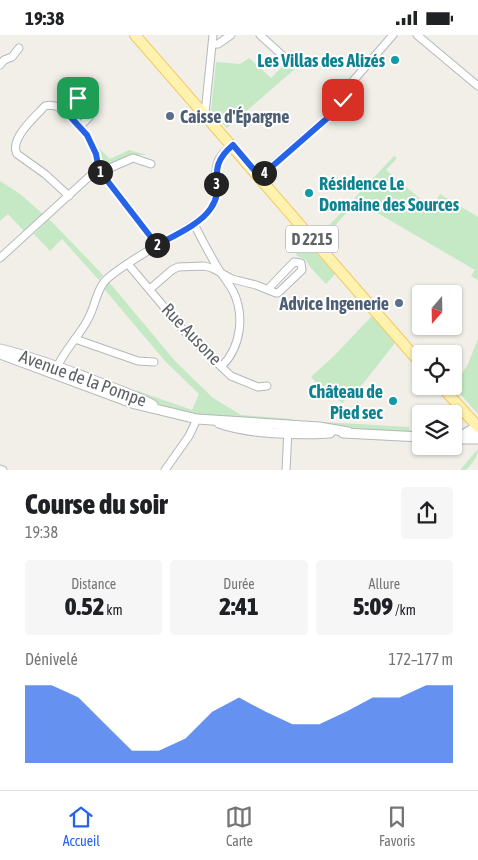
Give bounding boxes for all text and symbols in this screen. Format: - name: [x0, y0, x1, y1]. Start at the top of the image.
- text: 19:38: [25, 7, 64, 29]
- place label: Les Villas des Alizés: [257, 50, 386, 71]
- marker: Les Villas des Alizés: [389, 54, 401, 66]
- pin: [57, 77, 99, 119]
- pin: [322, 79, 364, 121]
- icon: arrive: [64, 84, 92, 112]
- icon: check: [329, 86, 357, 114]
- place label: Caisse d'Épargne: [180, 106, 289, 127]
- marker: Caisse d'Épargne: [164, 110, 176, 122]
- pin: 1: [88, 159, 112, 185]
- pin: 4: [252, 161, 276, 185]
- text: 1: [97, 164, 104, 180]
- text: 4: [261, 165, 268, 181]
- pin: 3: [204, 171, 228, 197]
- place label: Résidence Le Domaine des Sources: [319, 173, 460, 215]
- text: 3: [213, 176, 220, 192]
- marker: Résidence Le Domaine des Sources: [303, 187, 315, 199]
- road number: D 2215: [286, 225, 338, 253]
- pin: 2: [144, 233, 170, 257]
- text: 2: [154, 237, 161, 253]
- north arrow: [412, 285, 462, 335]
- map controls: [412, 285, 462, 455]
- place label: Advice Ingenerie: [278, 293, 389, 314]
- marker: Advice Ingenerie: [393, 297, 405, 309]
- street label: Rue Ausone: [158, 299, 226, 369]
- street label: Avenue de la Pompe: [17, 345, 149, 411]
- button: locate: [412, 345, 462, 395]
- place label: Château de Pied sec: [308, 381, 383, 423]
- marker: Château de Pied sec: [387, 395, 399, 407]
- button: layers: [412, 405, 462, 455]
- button: share: [401, 487, 453, 539]
- text: Course du soir: [25, 488, 167, 520]
- text: 19:38: [25, 523, 58, 541]
- text: Distance: [71, 576, 116, 592]
- text: Durée: [223, 576, 255, 592]
- text: Allure: [369, 576, 400, 592]
- text: 0.52: [65, 592, 104, 620]
- text: 2:41: [219, 592, 259, 620]
- text: 5:09: [353, 592, 393, 620]
- text: km: [104, 602, 123, 618]
- text: /km: [393, 602, 416, 618]
- text: Dénivelé: [25, 650, 78, 668]
- text: 172–177 m: [389, 650, 453, 668]
- tab: Accueil: [63, 803, 100, 849]
- tab: Carte: [225, 803, 253, 849]
- tab: Favoris: [379, 803, 415, 849]

